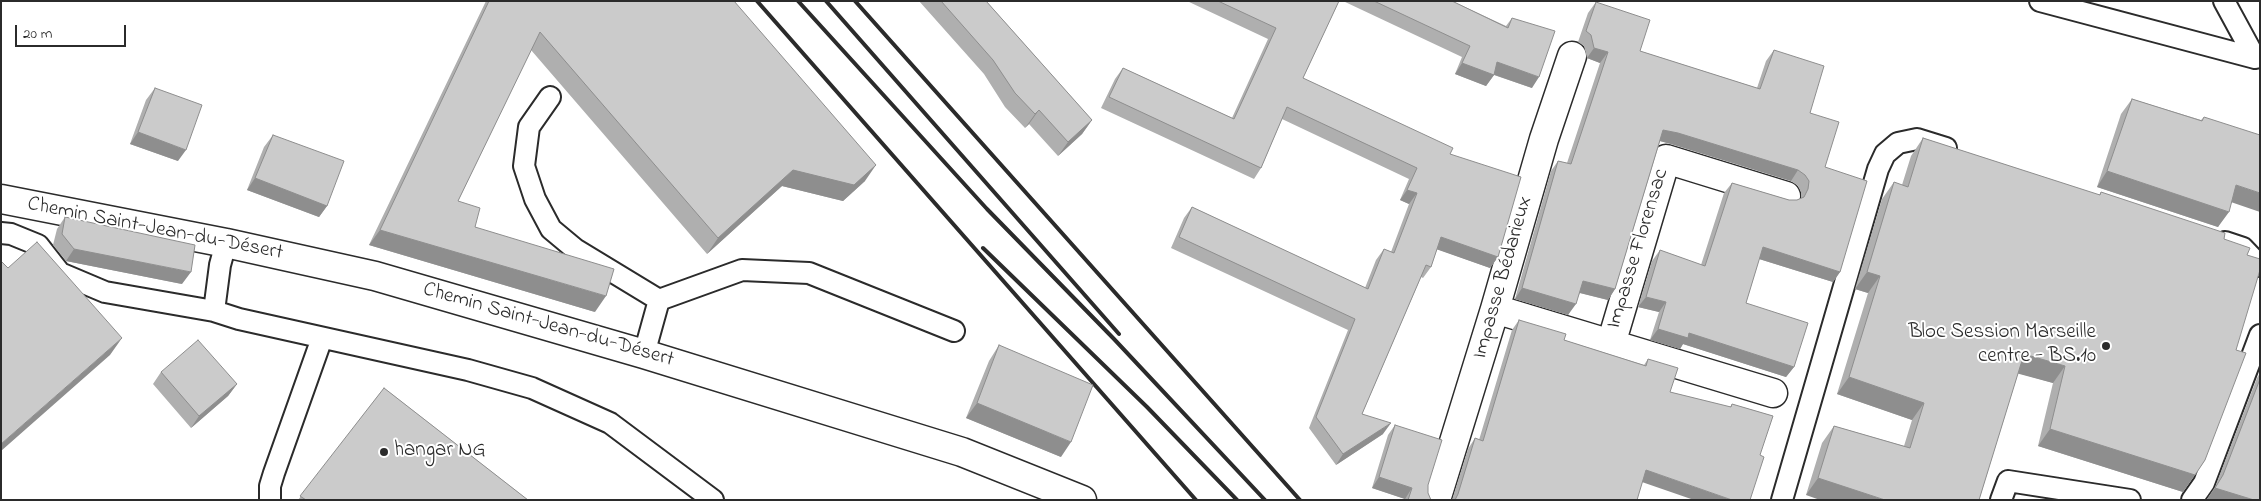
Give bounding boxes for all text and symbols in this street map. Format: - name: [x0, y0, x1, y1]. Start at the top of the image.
- scale bar: [18, 15, 129, 47]
- text: 20 m: [23, 23, 52, 45]
- street label: Impasse Florensac: [1603, 166, 1675, 332]
- street label: Chemin Saint-Jean-du-Désert: [25, 193, 285, 267]
- street label: Impasse Bédarieux: [1469, 194, 1539, 362]
- street label: Chemin Saint-Jean-du-Désert: [420, 278, 676, 374]
- place label: Bloc Session Marseille centre - BS.10: [1909, 321, 2096, 371]
- marker: Bloc Session Marseille centre - BS.10: [2100, 340, 2112, 352]
- place label: hangar NG: [394, 439, 486, 465]
- marker: hangar NG: [378, 446, 390, 458]

